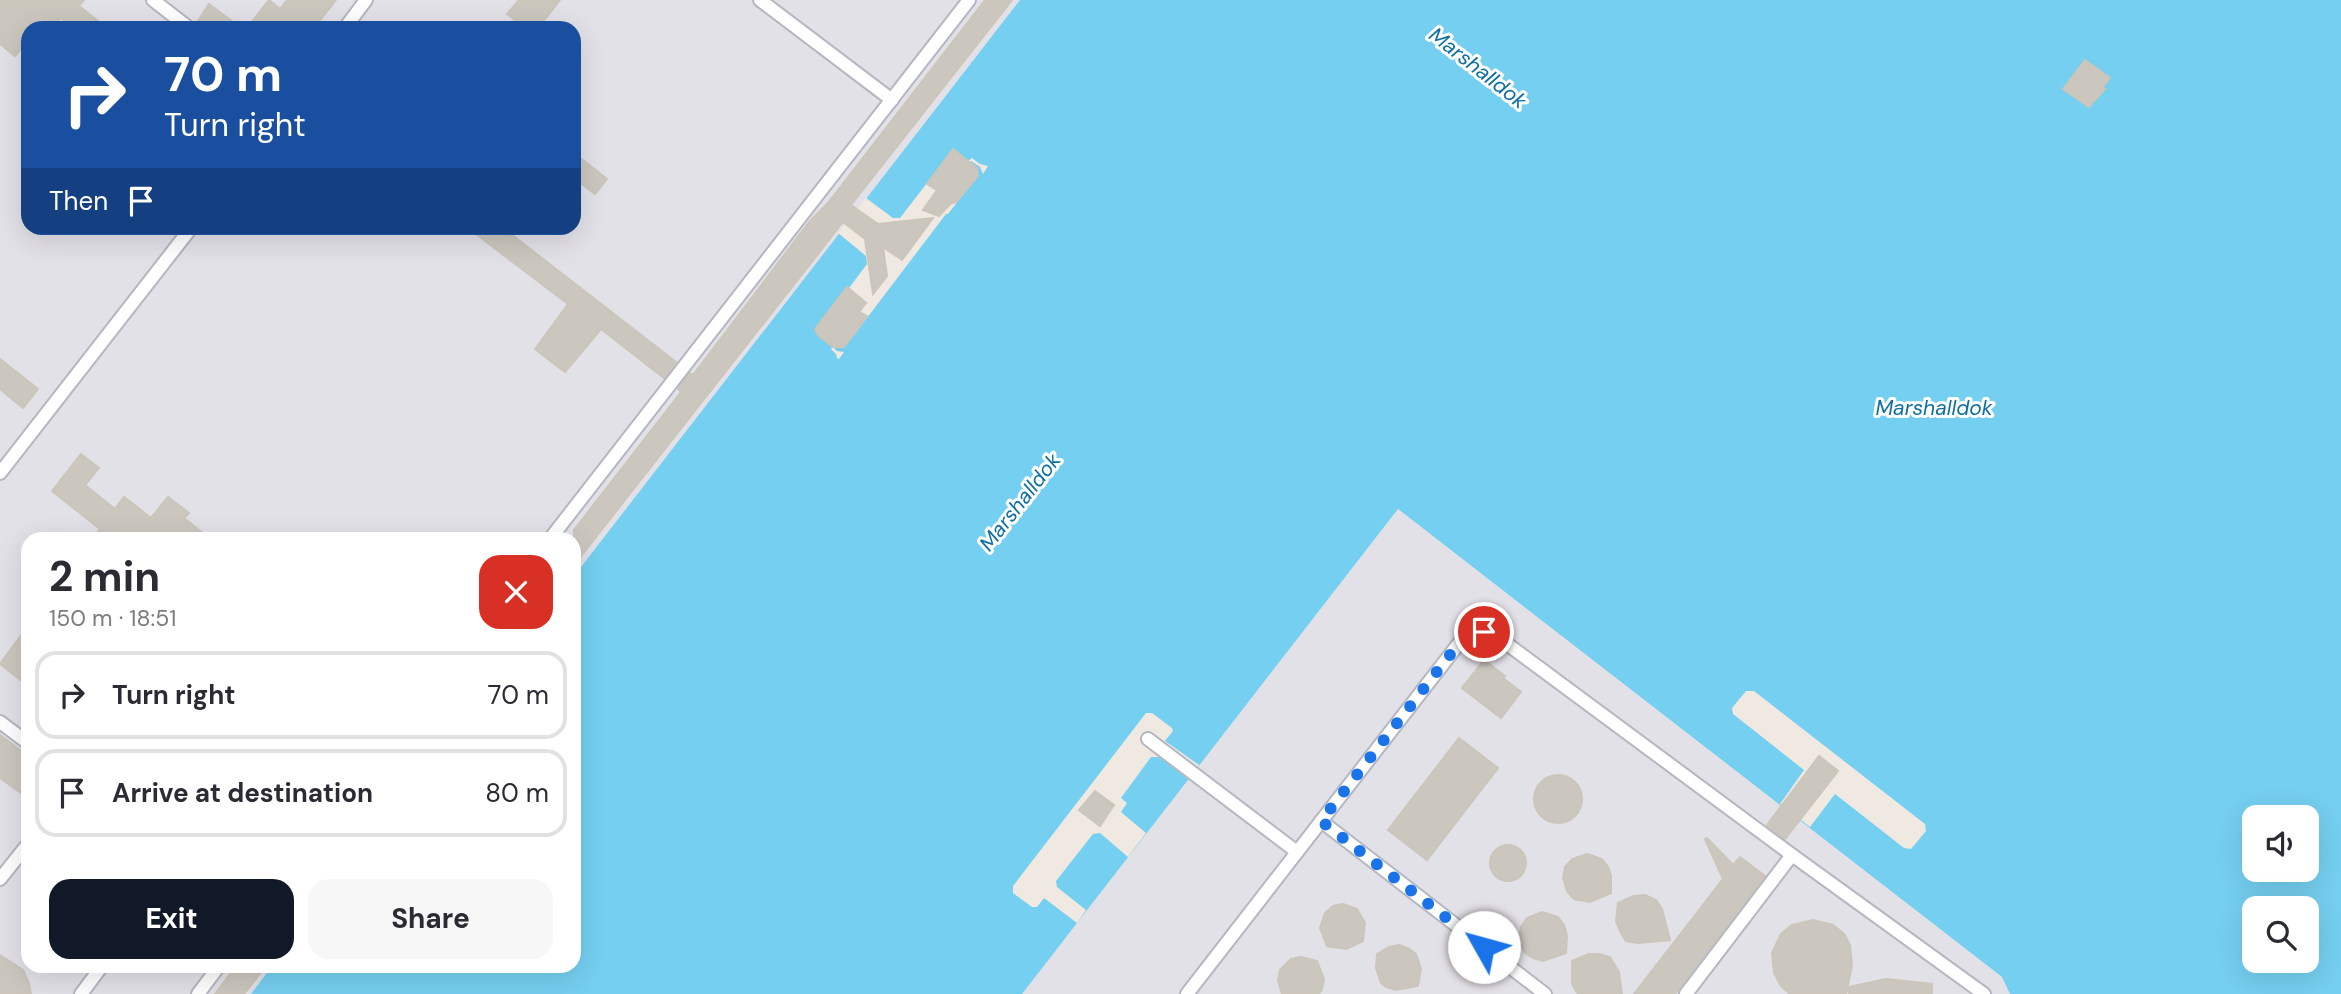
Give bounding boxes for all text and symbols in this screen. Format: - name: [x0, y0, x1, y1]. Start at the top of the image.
- water label: Marshalldok: [1423, 21, 1533, 115]
- text: 70 m: [164, 42, 282, 106]
- icon: right: [49, 49, 140, 140]
- text: Turn right: [164, 104, 306, 146]
- icon: arrive: [122, 182, 160, 220]
- text: Then: [49, 184, 108, 218]
- water label: Marshalldok: [1875, 394, 1993, 422]
- water label: Marshalldok: [973, 447, 1067, 557]
- text: 2 min: [49, 549, 160, 604]
- button: close: [479, 555, 553, 629]
- pin: [1454, 602, 1514, 662]
- text: 150 m · 18:51: [49, 603, 176, 633]
- icon: arrive: [1465, 613, 1503, 651]
- icon: right: [53, 676, 91, 714]
- text: Turn right: [112, 678, 236, 712]
- text: 70 m: [488, 678, 549, 712]
- icon: arrive: [53, 774, 91, 812]
- text: Arrive at destination: [112, 776, 373, 810]
- text: 80 m: [485, 776, 549, 810]
- map controls: [2242, 805, 2319, 973]
- button: sound: [2242, 805, 2319, 882]
- button: Exit: [49, 879, 294, 959]
- button: Share: [308, 879, 553, 959]
- button: search: [2242, 896, 2319, 973]
- position arrow: [1447, 910, 1521, 984]

